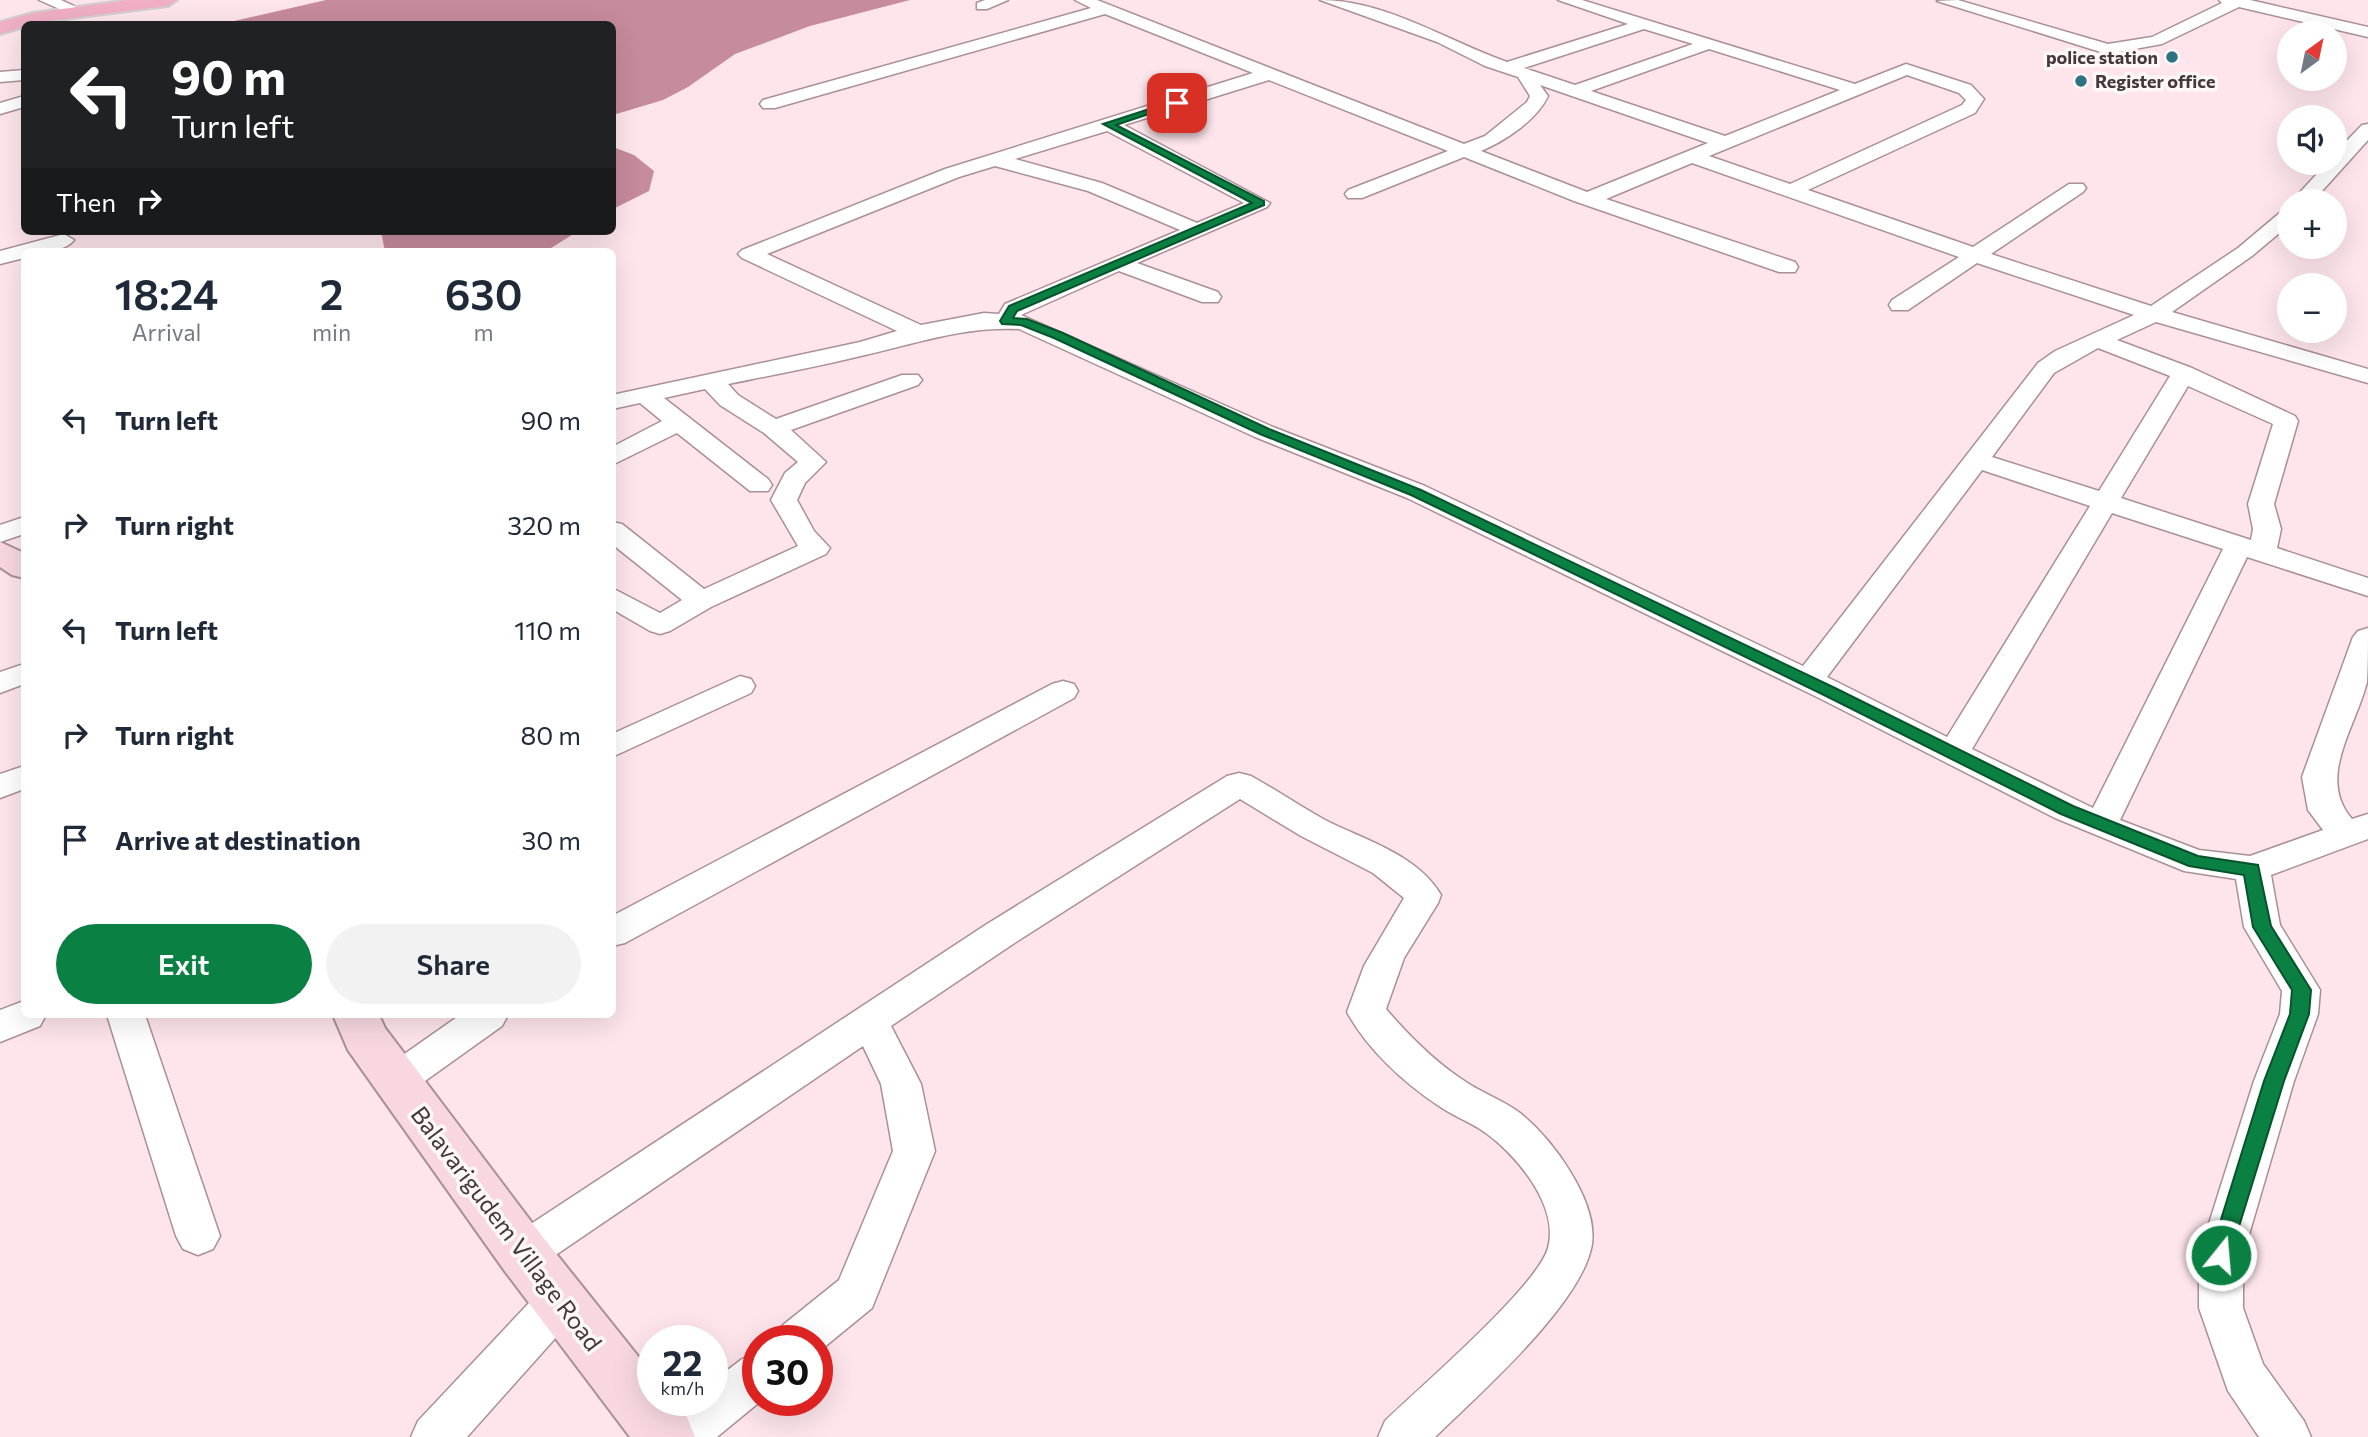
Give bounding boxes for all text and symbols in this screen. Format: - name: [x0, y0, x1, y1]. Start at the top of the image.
- north arrow: [2277, 21, 2347, 91]
- map controls: [2277, 21, 2347, 343]
- text: 90 m: [171, 45, 286, 105]
- place label: police station: [2046, 46, 2158, 68]
- icon: left: [56, 49, 147, 140]
- marker: police station: [2164, 49, 2180, 65]
- place label: Register office: [2095, 70, 2216, 92]
- pin: [1147, 73, 1207, 133]
- marker: Register office: [2073, 73, 2089, 89]
- icon: arrive: [1158, 84, 1196, 122]
- text: Turn left: [171, 105, 295, 145]
- button: sound: [2277, 105, 2347, 175]
- icon: right: [130, 182, 168, 220]
- text: Then: [56, 186, 116, 217]
- button: +: [2277, 189, 2347, 259]
- text: 18:24: [115, 267, 218, 319]
- text: 2: [320, 267, 343, 319]
- text: 630: [445, 267, 522, 319]
- button: −: [2277, 273, 2347, 343]
- text: Arrival: [132, 318, 201, 346]
- text: min: [312, 318, 351, 346]
- text: m: [474, 318, 494, 346]
- icon: left: [56, 401, 94, 439]
- text: Turn left: [115, 404, 218, 435]
- text: 90 m: [521, 404, 581, 435]
- icon: right: [56, 506, 94, 544]
- text: Turn right: [115, 509, 234, 540]
- text: 320 m: [507, 509, 581, 540]
- icon: left: [56, 611, 94, 649]
- text: Turn left: [115, 614, 218, 645]
- text: 110 m: [514, 614, 581, 645]
- icon: right: [56, 716, 94, 754]
- text: Turn right: [115, 719, 234, 750]
- text: 80 m: [521, 719, 581, 750]
- icon: arrive: [56, 821, 94, 859]
- text: Arrive at destination: [115, 824, 361, 855]
- text: 30 m: [522, 824, 581, 855]
- button: Exit: [56, 924, 312, 1004]
- button: Share: [326, 924, 581, 1004]
- street label: Balavarigudem Village Road: [406, 1100, 608, 1356]
- position arrow: [2184, 1218, 2258, 1292]
- speed limit sign: 30: [742, 1325, 833, 1416]
- text: 22: [663, 1340, 702, 1383]
- text: km/h: [661, 1377, 704, 1399]

